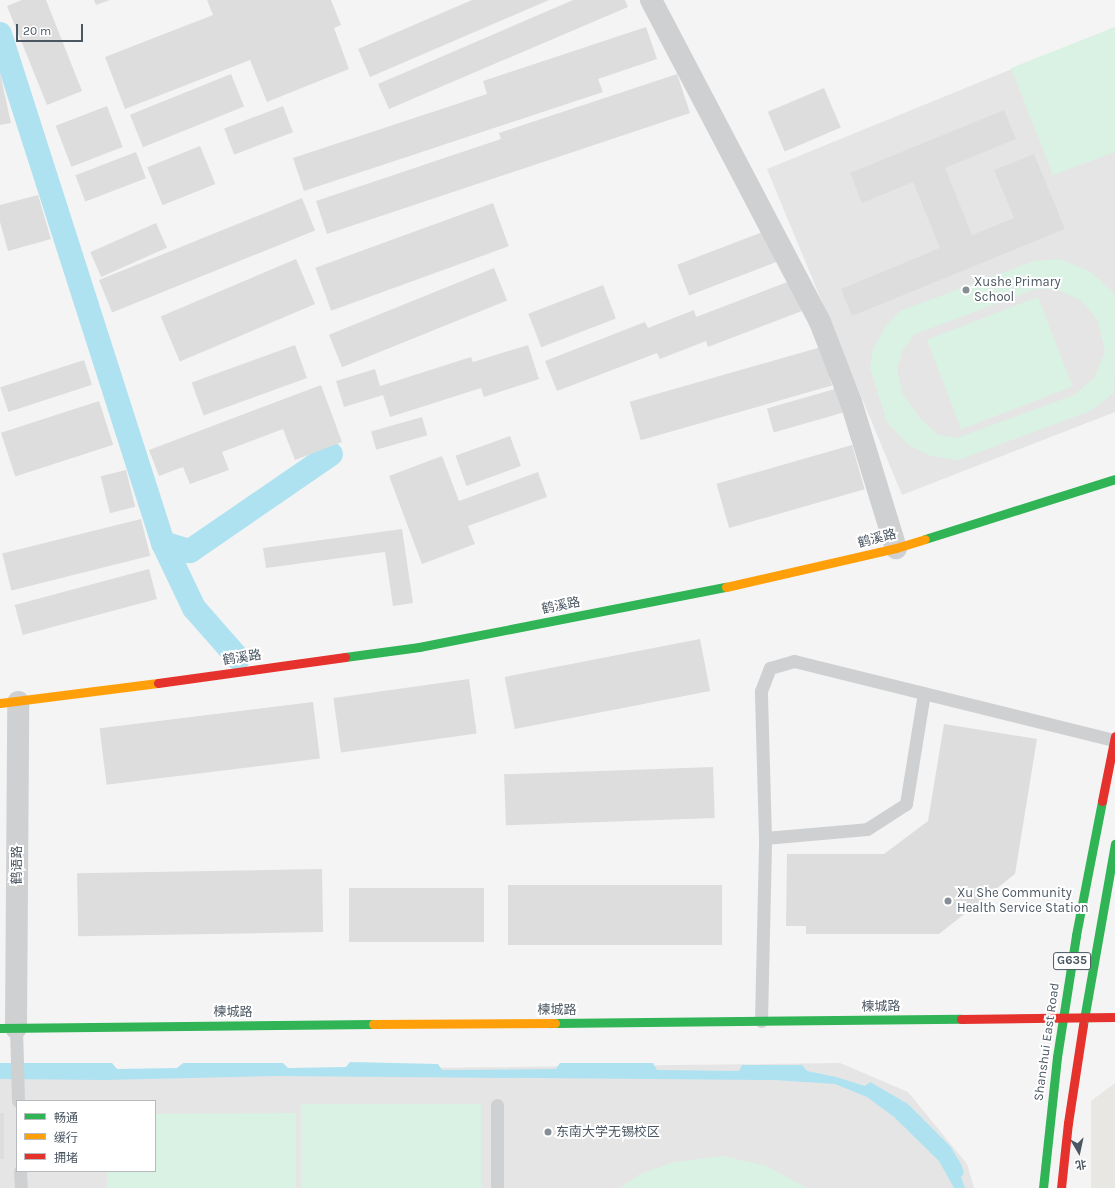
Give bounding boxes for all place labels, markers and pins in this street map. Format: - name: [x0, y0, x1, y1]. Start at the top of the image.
- place label: Xushe Primary School: [974, 275, 1060, 306]
- marker: Xushe Primary School: [961, 285, 971, 295]
- place label: Xu She Community Health Service Station: [957, 886, 1089, 917]
- marker: Xu She Community Health Service Station: [942, 895, 954, 907]
- place label: 东南大学无锡校区: [556, 1124, 660, 1140]
- marker: 东南大学无锡校区: [543, 1127, 553, 1137]

